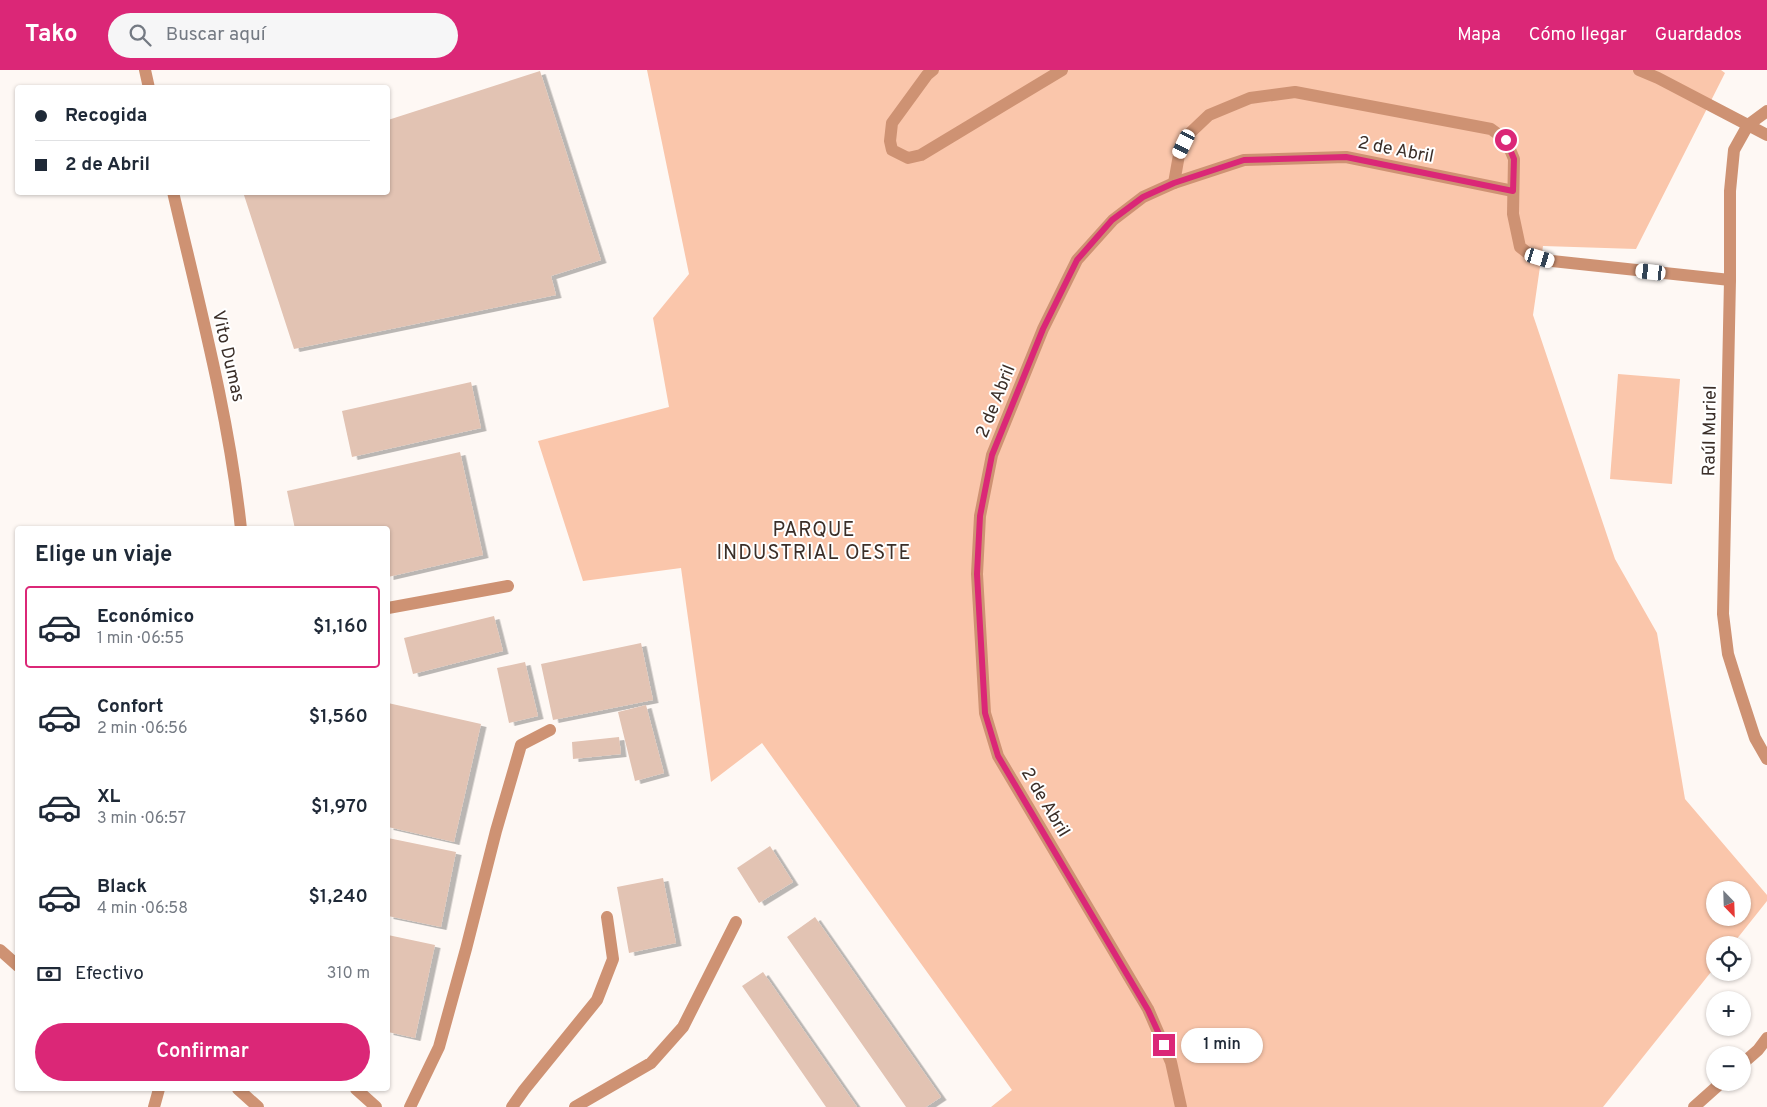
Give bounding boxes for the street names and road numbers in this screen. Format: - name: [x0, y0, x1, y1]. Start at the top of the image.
- street label: 2 de Abril: [1356, 132, 1436, 169]
- street label: Vito Dumas: [206, 308, 249, 404]
- street label: 2 de Abril: [971, 362, 1021, 442]
- street label: Raúl Muriel: [1698, 385, 1723, 477]
- street label: 2 de Abril: [1015, 764, 1074, 842]

